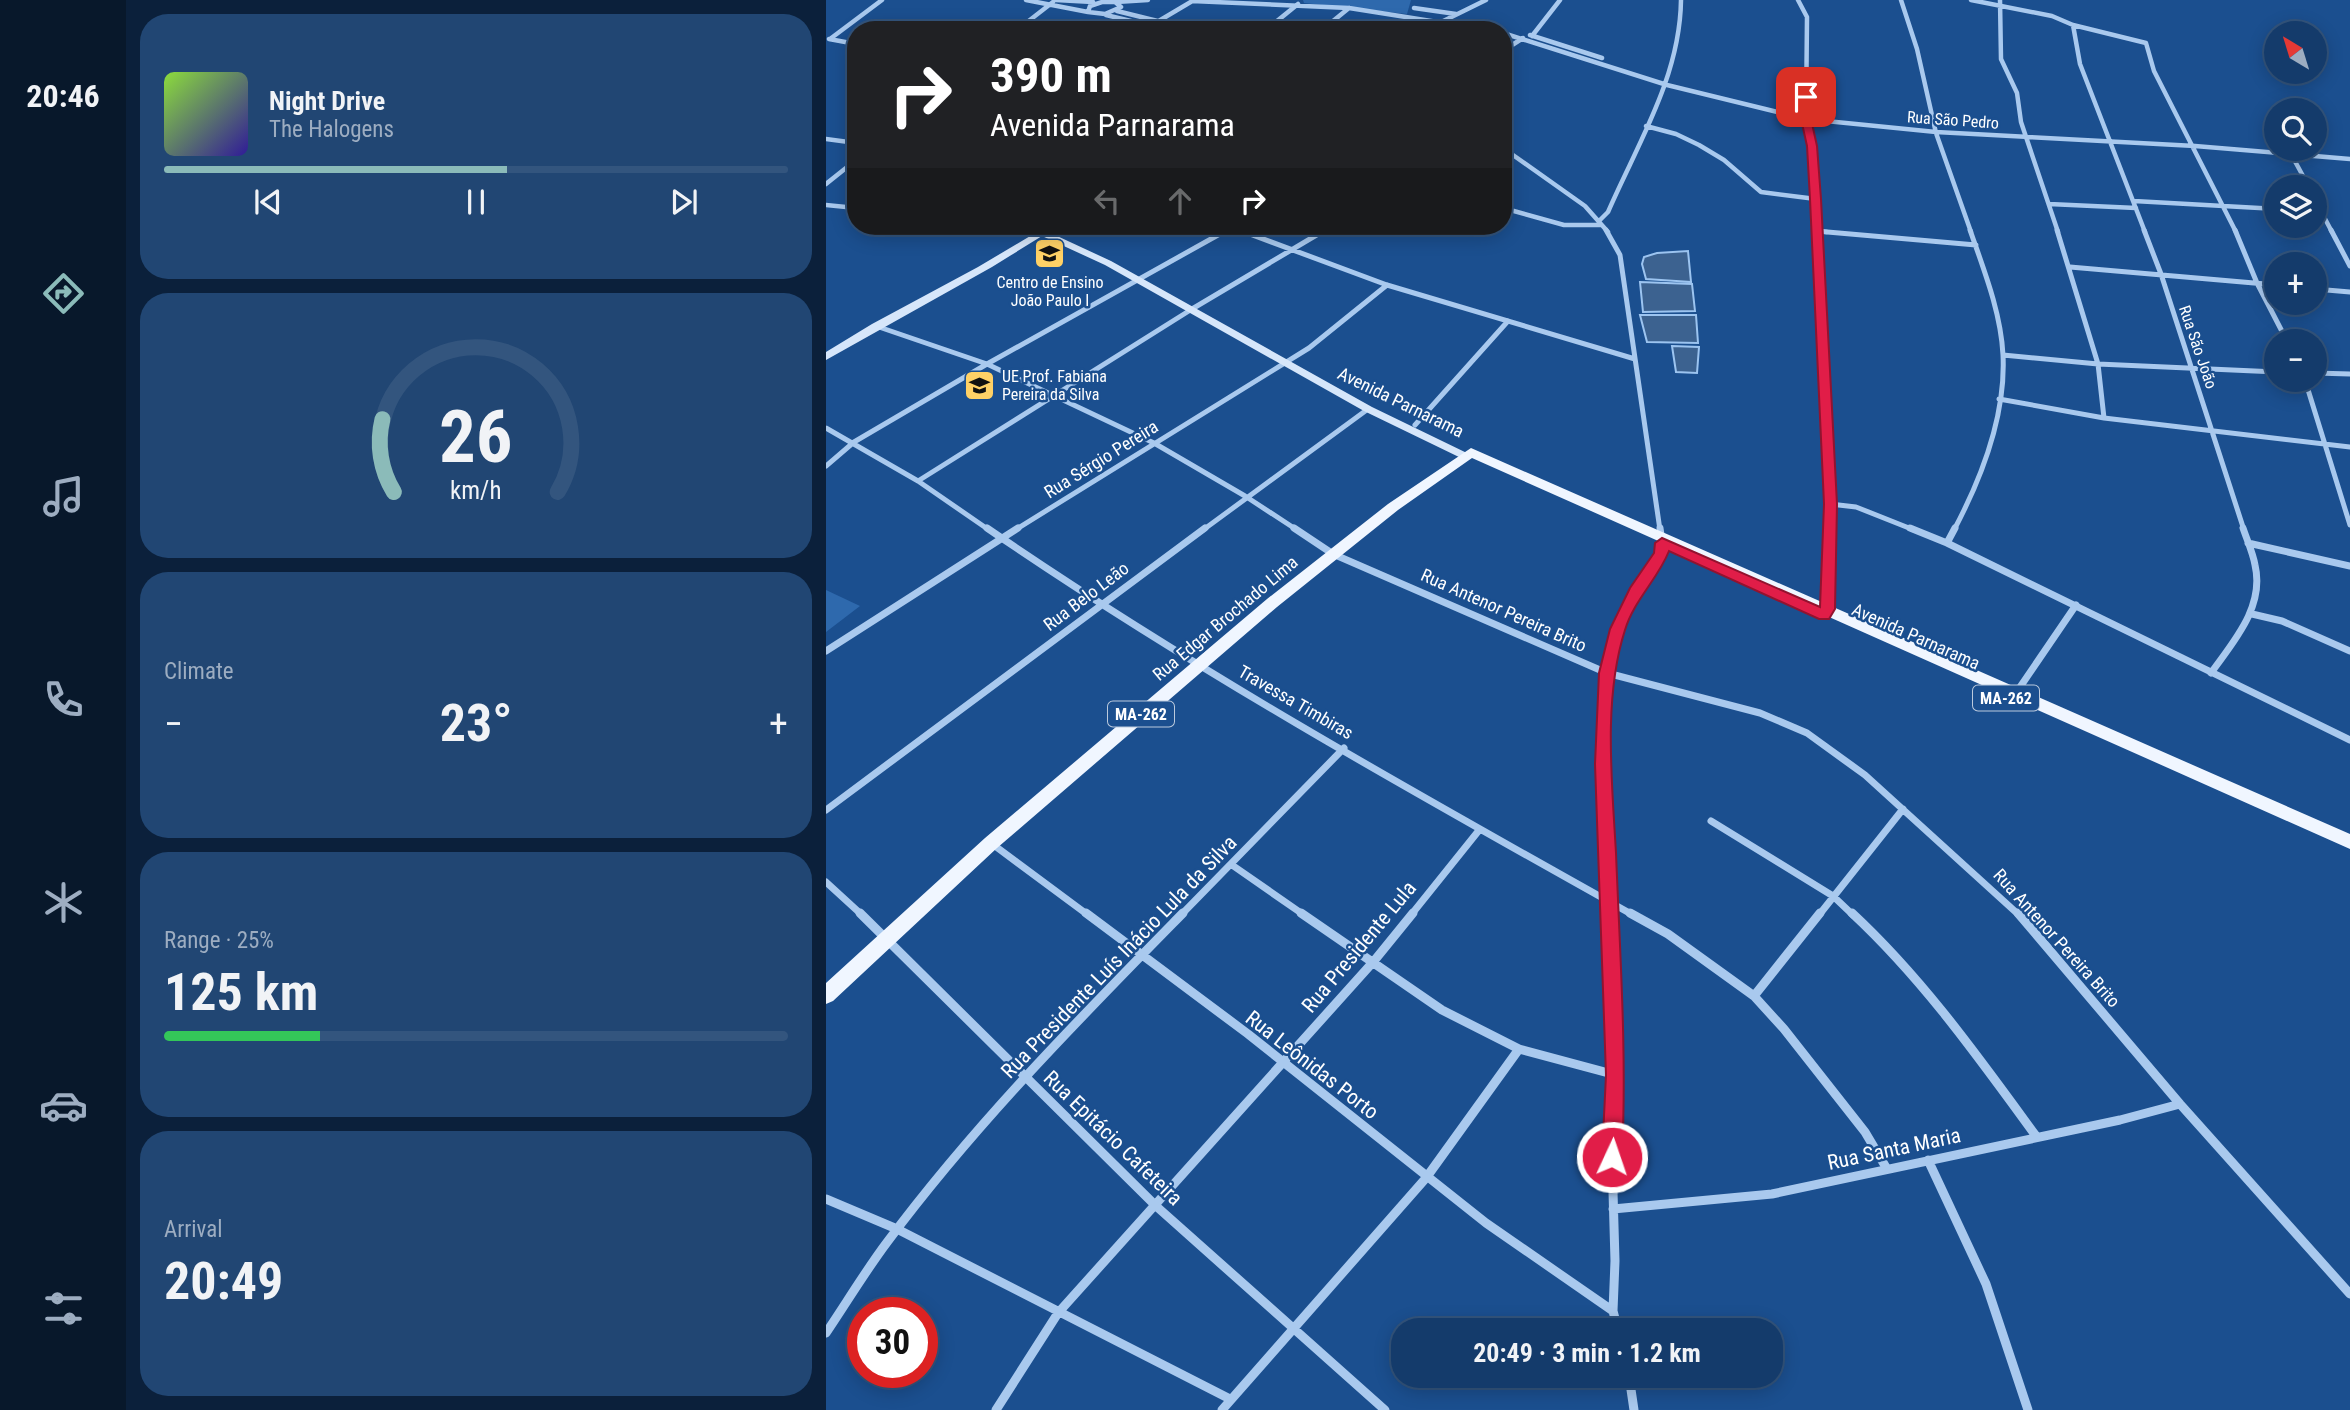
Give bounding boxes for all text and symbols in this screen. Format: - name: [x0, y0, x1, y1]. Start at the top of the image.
- north arrow: [2264, 21, 2328, 84]
- map controls: [2264, 21, 2327, 392]
- text: 390 m: [990, 47, 1112, 104]
- icon: right: [875, 49, 966, 140]
- pin: [1776, 67, 1836, 127]
- text: 20:46: [26, 77, 100, 115]
- icon: arrive: [1787, 78, 1825, 116]
- text: Night Drive: [269, 86, 385, 116]
- button: search: [2264, 98, 2327, 161]
- text: Avenida Parnarama: [990, 106, 1235, 144]
- street label: Rua São Pedro: [1906, 107, 2000, 133]
- text: The Halogens: [269, 116, 394, 143]
- button: layers: [2264, 175, 2327, 238]
- icon: left: [1088, 182, 1126, 220]
- icon: ahead: [1161, 182, 1199, 220]
- icon: right: [1234, 182, 1272, 220]
- icon: previous: [249, 183, 287, 221]
- icon: pause: [457, 183, 495, 221]
- icon: next: [665, 183, 703, 221]
- school or university icon: Centro de Ensino João Paulo I: [1033, 236, 1067, 270]
- button: +: [2264, 252, 2327, 315]
- icon: directions: [39, 269, 88, 318]
- place label: Centro de Ensino João Paulo I: [996, 273, 1104, 310]
- street label: Rua São João: [2175, 303, 2221, 391]
- button: −: [2264, 329, 2327, 392]
- street label: Avenida Parnarama: [1334, 362, 1468, 442]
- place label: UE Prof. Fabiana Pereira da Silva: [1002, 367, 1107, 404]
- school or university icon: UE Prof. Fabiana Pereira da Silva: [962, 368, 996, 402]
- text: 26: [439, 394, 513, 480]
- street label: Rua Sérgio Pereira: [1040, 416, 1162, 502]
- icon: music: [39, 472, 88, 521]
- text: km/h: [450, 476, 502, 505]
- street label: Rua Edgar Brochado Lima: [1148, 551, 1302, 685]
- street label: Rua Belo Leão: [1039, 557, 1133, 635]
- street label: Rua Antenor Pereira Brito: [1418, 564, 1590, 656]
- street label: Avenida Parnarama: [1849, 598, 1983, 674]
- text: Climate: [164, 658, 234, 685]
- street label: Travessa Timbiras: [1235, 661, 1357, 743]
- icon: phone: [39, 675, 88, 724]
- road number: MA-262: [1973, 685, 2039, 710]
- text: 23°: [440, 693, 512, 754]
- text: −: [164, 702, 183, 746]
- text: +: [769, 702, 788, 746]
- road number: MA-262: [1108, 702, 1174, 726]
- street label: Rua Presidente Luís Inácio Lula da Silva: [996, 831, 1242, 1083]
- street label: Rua Antenor Pereira Brito: [1989, 864, 2125, 1012]
- street label: Rua Presidente Lula: [1297, 876, 1421, 1018]
- icon: climate: [39, 878, 88, 927]
- text: Range · 25%: [164, 927, 274, 954]
- text: 125 km: [164, 962, 318, 1023]
- street label: Rua Leônidas Porto: [1241, 1006, 1383, 1124]
- street label: Rua Epitácio Cafeteira: [1039, 1066, 1187, 1210]
- icon: car: [39, 1081, 88, 1130]
- position arrow: [1575, 1120, 1649, 1194]
- street label: Rua Santa Maria: [1825, 1123, 1963, 1175]
- text: Arrival: [164, 1216, 223, 1243]
- text: 20:49: [164, 1251, 283, 1312]
- icon: filters: [39, 1284, 88, 1333]
- speed limit sign: 30: [847, 1297, 938, 1388]
- text: 20:49 · 3 min · 1.2 km: [1473, 1338, 1701, 1368]

